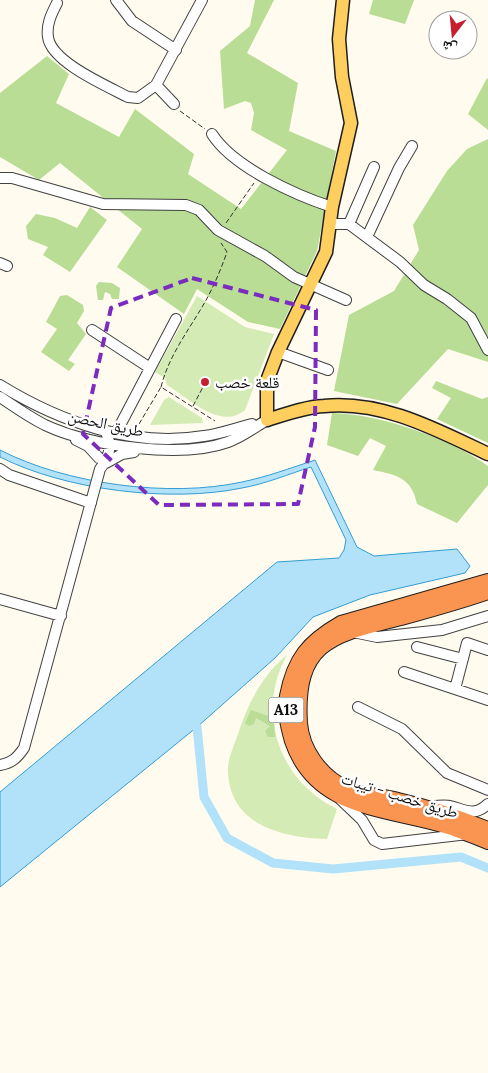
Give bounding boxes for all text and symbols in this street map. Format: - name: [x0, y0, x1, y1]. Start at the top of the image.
- north arrow: [428, 10, 478, 60]
- text: ش: [440, 37, 459, 58]
- place label: قلعة خصب: [215, 372, 279, 392]
- marker: قلعة خصب: [199, 376, 211, 388]
- street label: طريق الحصن: [66, 405, 146, 442]
- road number: A13: [268, 698, 304, 722]
- street label: طريق خصب - تيبات: [339, 768, 461, 823]

